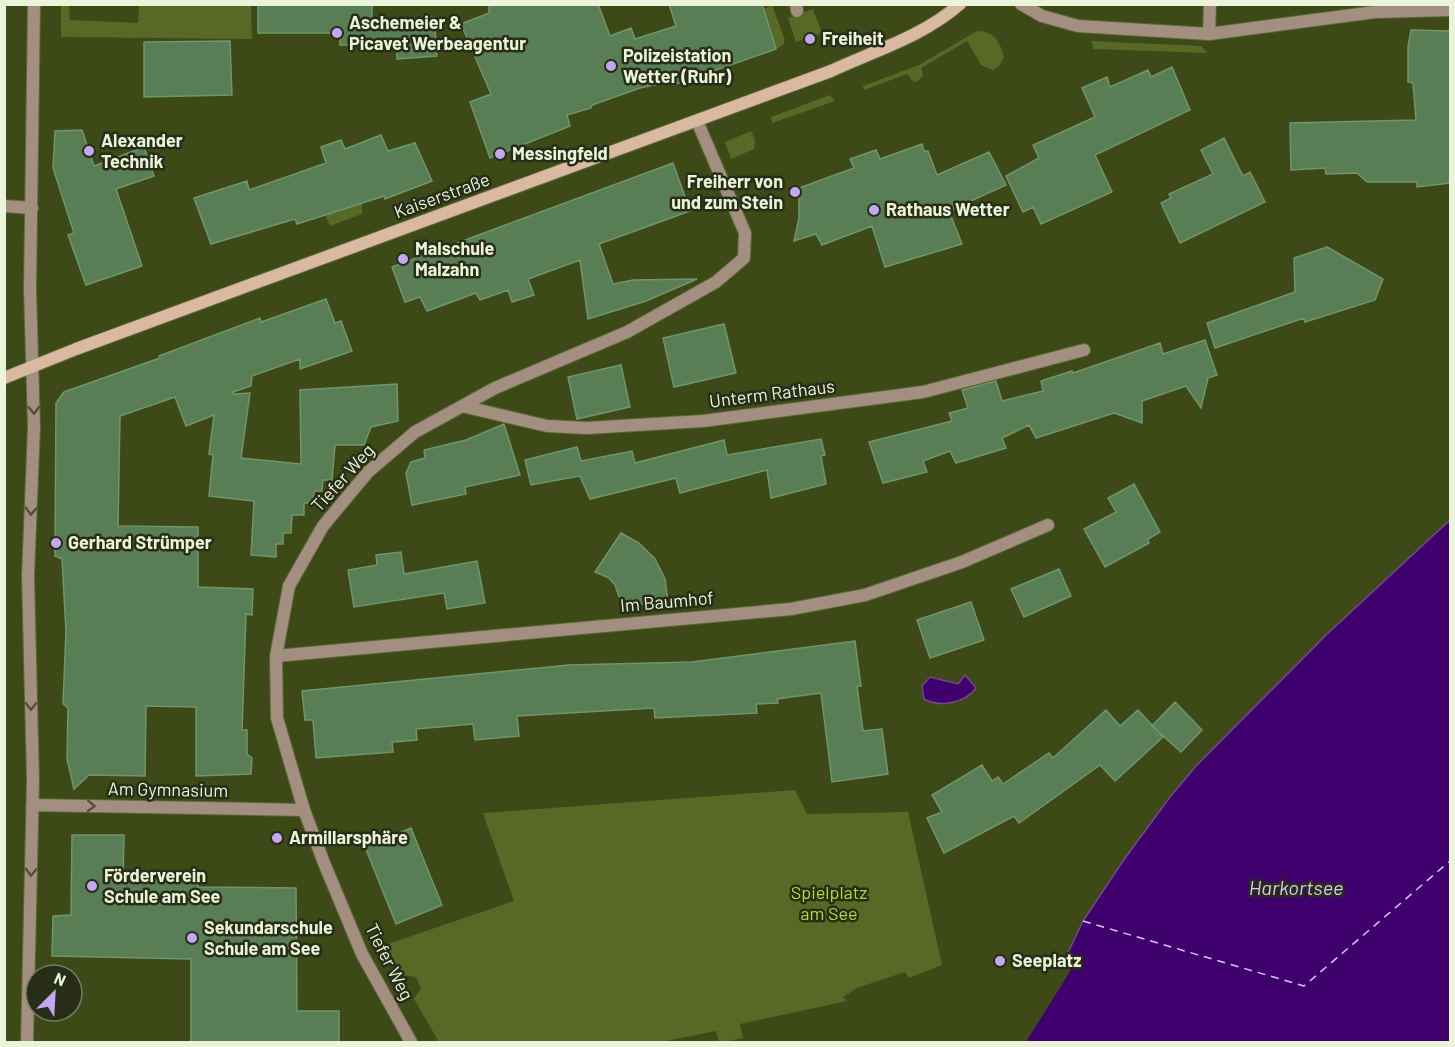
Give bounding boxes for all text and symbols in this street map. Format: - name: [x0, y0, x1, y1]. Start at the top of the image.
- place label: Aschemeier & Picavet Werbeagentur: [349, 11, 526, 54]
- marker: Aschemeier & Picavet Werbeagentur: [330, 26, 344, 40]
- place label: Freiheit: [822, 27, 884, 49]
- marker: Freiheit: [803, 32, 817, 46]
- place label: Polizeistation Wetter (Ruhr): [623, 44, 732, 87]
- marker: Polizeistation Wetter (Ruhr): [604, 59, 618, 73]
- place label: Alexander Technik: [101, 129, 183, 172]
- place label: Messingfeld: [512, 142, 608, 164]
- marker: Alexander Technik: [82, 144, 96, 158]
- marker: Messingfeld: [493, 147, 507, 161]
- street label: Kaiserstraße: [391, 168, 492, 223]
- place label: Freiherr von und zum Stein: [671, 170, 783, 213]
- marker: Freiherr von und zum Stein: [788, 185, 802, 199]
- place label: Rathaus Wetter: [886, 198, 1010, 220]
- marker: Rathaus Wetter: [867, 203, 881, 217]
- place label: Malschule Malzahn: [415, 237, 495, 280]
- marker: Malschule Malzahn: [396, 252, 410, 266]
- street label: Unterm Rathaus: [708, 374, 836, 412]
- one-way arrow: [27, 405, 40, 414]
- street label: Tiefer Weg: [306, 439, 378, 516]
- one-way arrow: [24, 506, 37, 515]
- place label: Gerhard Strümper: [68, 531, 212, 553]
- marker: Gerhard Strümper: [49, 536, 63, 550]
- street label: Im Baumhof: [619, 586, 715, 616]
- one-way arrow: [24, 701, 37, 710]
- street label: Am Gymnasium: [108, 777, 228, 801]
- one-way arrow: [86, 800, 95, 812]
- place label: Armillarsphäre: [289, 826, 408, 848]
- marker: Armillarsphäre: [270, 831, 284, 845]
- place label: Förderverein Schule am See: [104, 864, 221, 907]
- one-way arrow: [25, 868, 37, 877]
- water label: Harkortsee: [1249, 875, 1343, 899]
- marker: Förderverein Schule am See: [85, 879, 99, 893]
- park label: Spielplatz am See: [791, 881, 867, 924]
- place label: Sekundarschule Schule am See: [204, 916, 333, 959]
- street label: Tiefer Weg: [361, 919, 419, 1004]
- marker: Sekundarschule Schule am See: [185, 931, 199, 945]
- place label: Seeplatz: [1012, 949, 1081, 971]
- marker: Seeplatz: [993, 954, 1007, 968]
- north arrow: [24, 963, 84, 1023]
- text: N: [52, 968, 69, 990]

